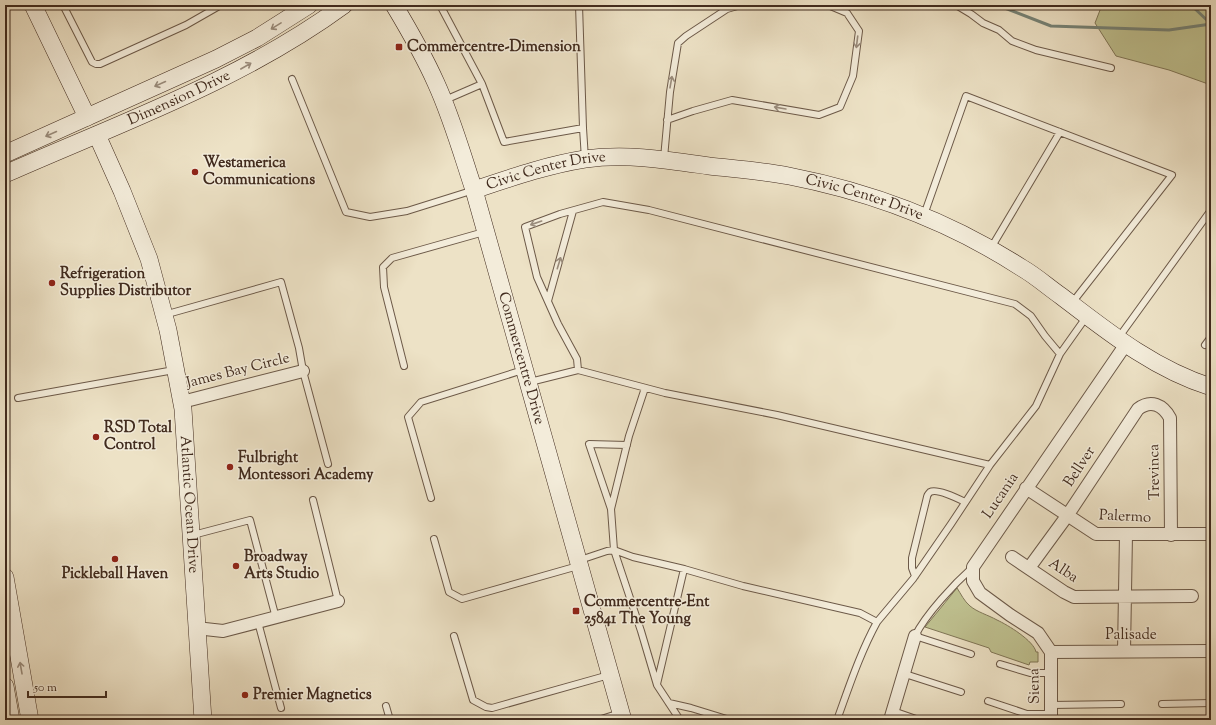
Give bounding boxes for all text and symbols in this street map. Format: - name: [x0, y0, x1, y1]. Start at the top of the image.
- one-way arrow: [271, 22, 282, 30]
- one-way arrow: [853, 35, 861, 48]
- place label: Commercentre-Dimension: [407, 37, 581, 58]
- marker: Commercentre-Dimension: [394, 42, 404, 52]
- one-way arrow: [240, 61, 252, 69]
- street label: Dimension Drive: [125, 65, 234, 131]
- one-way arrow: [668, 76, 676, 89]
- one-way arrow: [155, 81, 167, 89]
- one-way arrow: [774, 104, 787, 112]
- one-way arrow: [46, 130, 58, 138]
- street label: Civic Center Drive: [484, 147, 607, 196]
- place label: Westamerica Communications: [203, 153, 315, 191]
- marker: Westamerica Communications: [190, 167, 200, 177]
- street label: Civic Center Drive: [803, 169, 927, 226]
- one-way arrow: [531, 219, 543, 227]
- one-way arrow: [556, 257, 563, 270]
- place label: Refrigeration Supplies Distributor: [60, 264, 192, 302]
- marker: Refrigeration Supplies Distributor: [47, 278, 57, 288]
- street label: Commercentre Drive: [493, 290, 550, 427]
- street label: James Bay Circle: [183, 348, 292, 394]
- place label: RSD Total Control: [104, 418, 173, 456]
- marker: RSD Total Control: [91, 432, 101, 442]
- street label: Atlantic Ocean Drive: [174, 435, 204, 574]
- street label: Bellver: [1059, 442, 1101, 491]
- street label: Trevinca: [1144, 444, 1166, 500]
- place label: Fulbright Montessori Academy: [238, 448, 374, 486]
- marker: Fulbright Montessori Academy: [225, 462, 235, 472]
- street label: Lucania: [978, 469, 1024, 523]
- street label: Palermo: [1098, 505, 1152, 529]
- place label: Broadway Arts Studio: [244, 547, 319, 585]
- marker: Pickleball Haven: [110, 554, 120, 564]
- street label: Alba: [1044, 554, 1082, 588]
- marker: Broadway Arts Studio: [231, 561, 241, 571]
- place label: Pickleball Haven: [62, 564, 168, 585]
- place label: Commercentre-Ent 25841 The Young: [584, 592, 710, 630]
- marker: Commercentre-Ent 25841 The Young: [571, 606, 581, 616]
- street label: Palisade: [1105, 625, 1157, 646]
- one-way arrow: [16, 662, 24, 675]
- street label: Siena: [1024, 668, 1046, 704]
- scale bar: [28, 673, 106, 699]
- text: 50 m: [33, 679, 57, 697]
- place label: Premier Magnetics: [253, 685, 372, 706]
- marker: Premier Magnetics: [240, 690, 250, 700]

